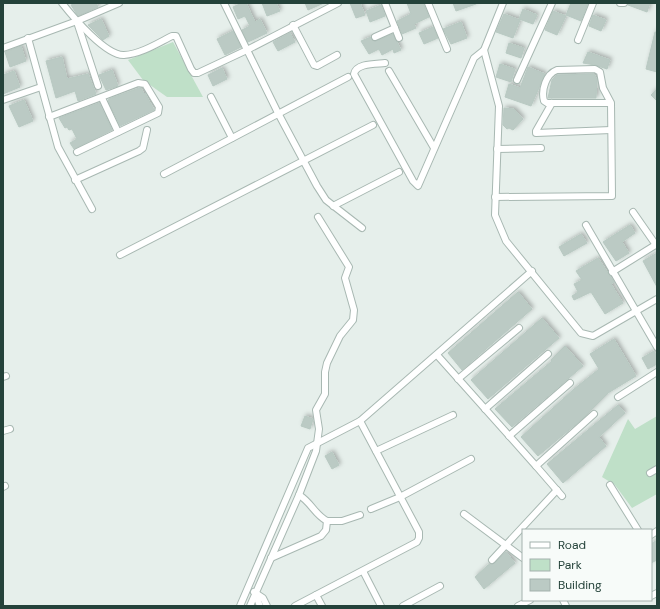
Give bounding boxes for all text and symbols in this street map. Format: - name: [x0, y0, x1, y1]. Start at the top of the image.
- legend: [522, 529, 652, 601]
- text: Road: [558, 537, 586, 553]
- text: Park: [558, 557, 582, 573]
- text: Building: [558, 577, 602, 593]

